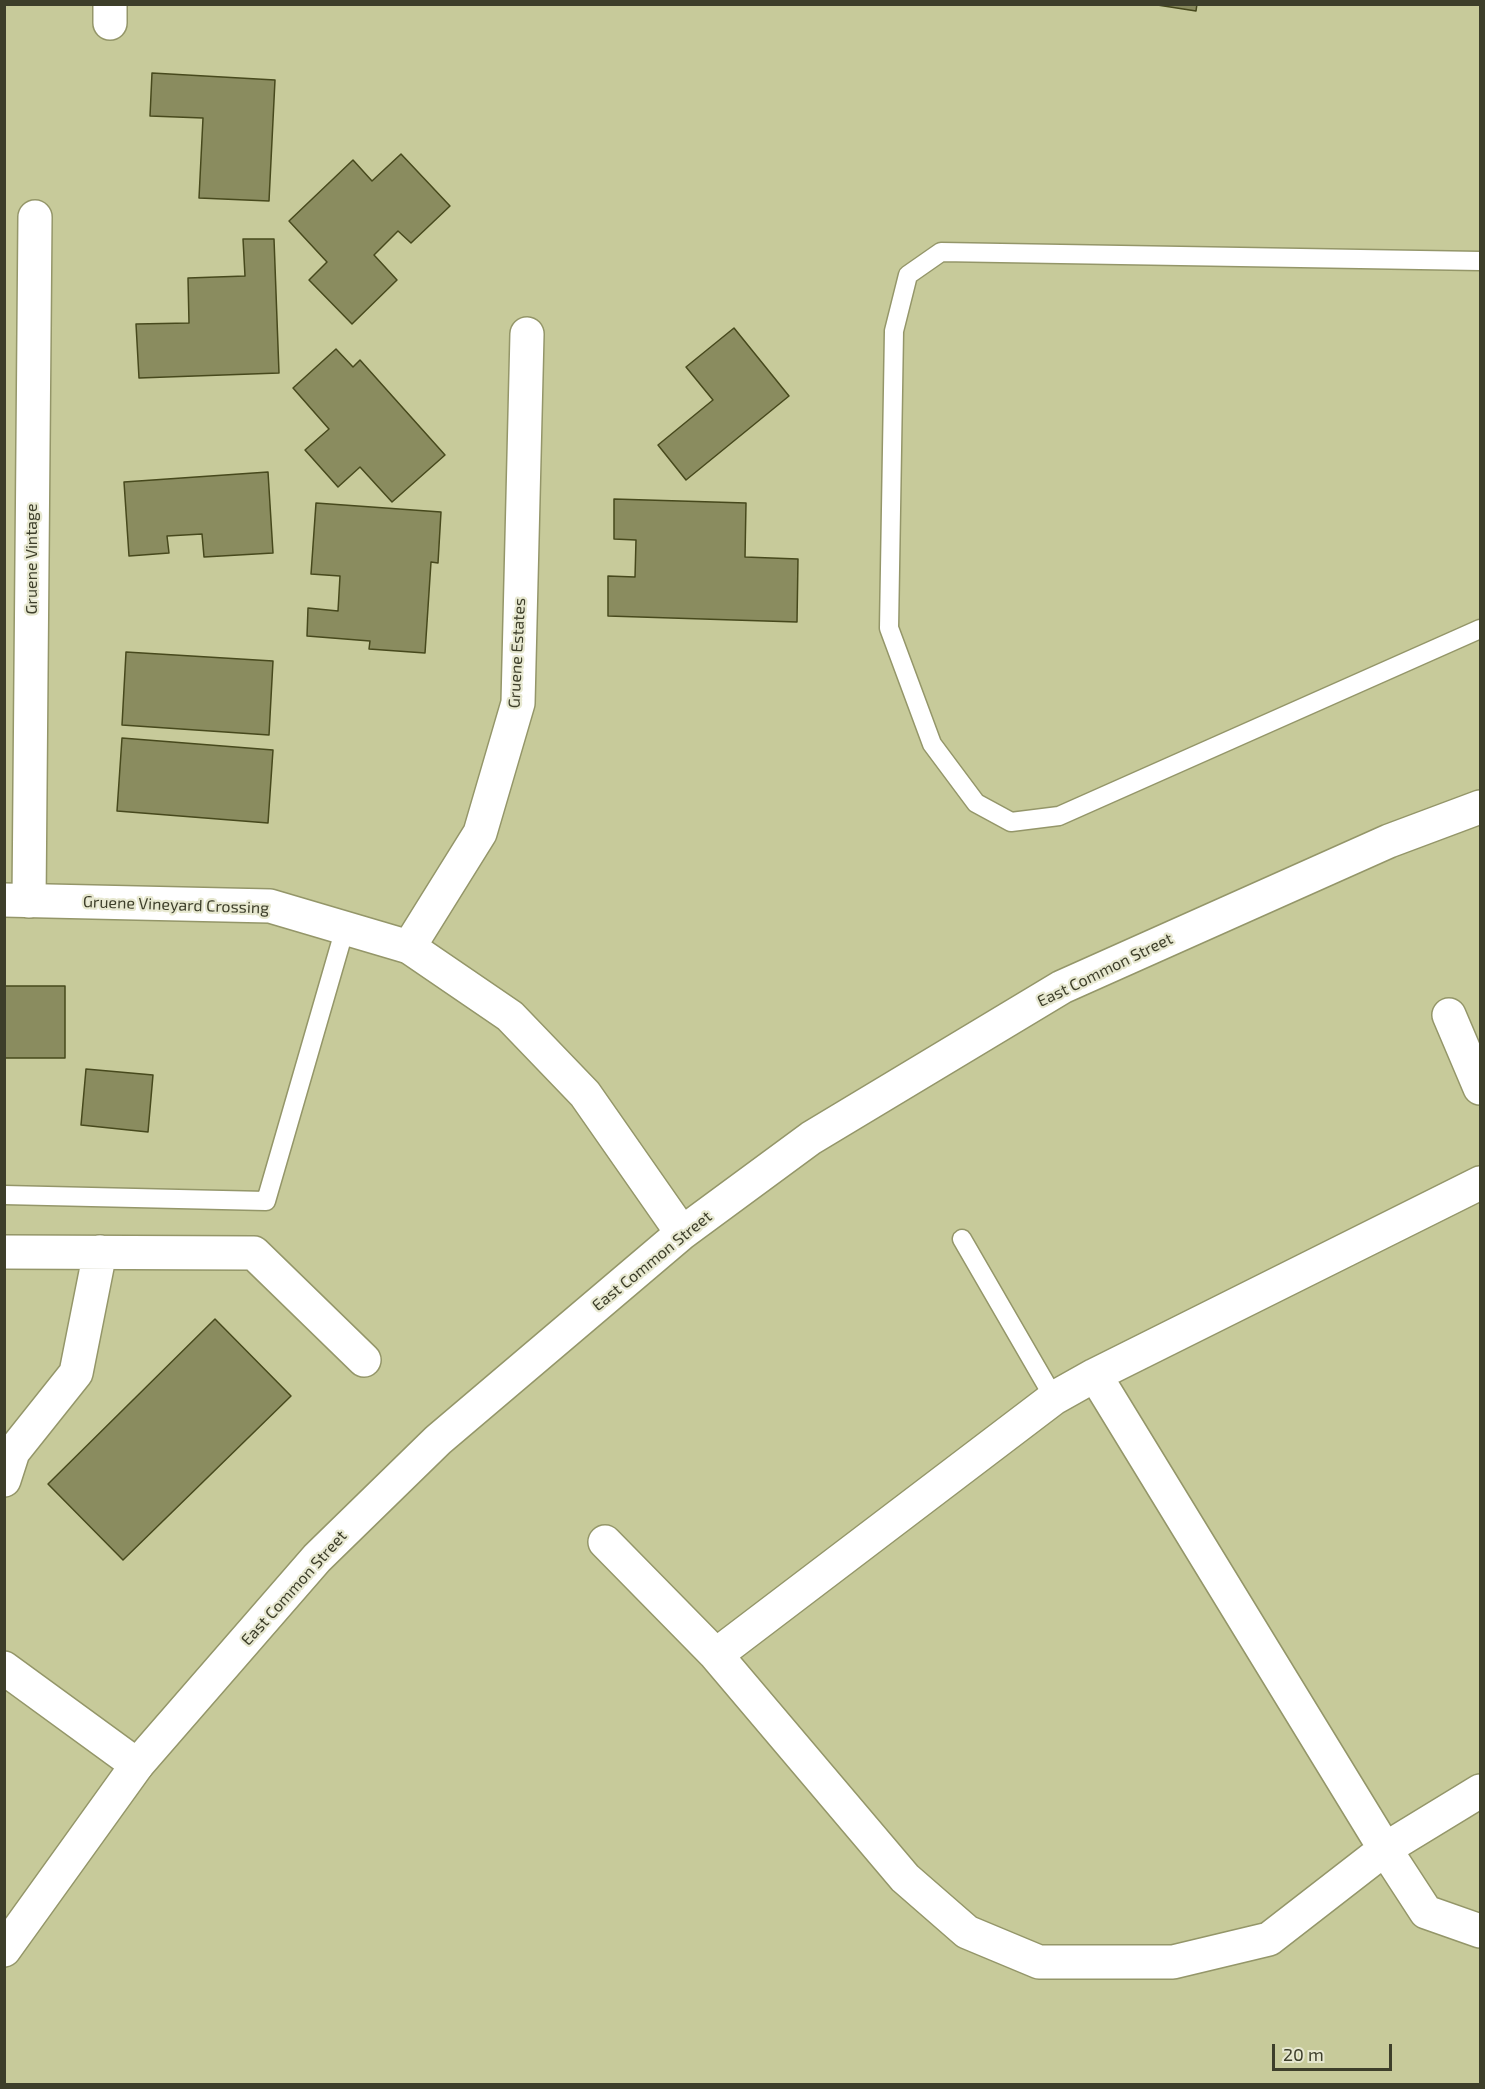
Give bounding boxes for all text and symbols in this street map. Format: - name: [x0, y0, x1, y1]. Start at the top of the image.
- street label: Gruene Vintage: [22, 504, 42, 614]
- street label: Gruene Estates: [505, 597, 529, 709]
- street label: Gruene Vineyard Crossing: [83, 892, 269, 918]
- street label: East Common Street: [1034, 929, 1176, 1011]
- street label: East Common Street: [588, 1207, 716, 1315]
- street label: East Common Street: [237, 1527, 351, 1649]
- scale bar: [1275, 2032, 1395, 2070]
- text: 20 m: [1283, 2043, 1324, 2065]

